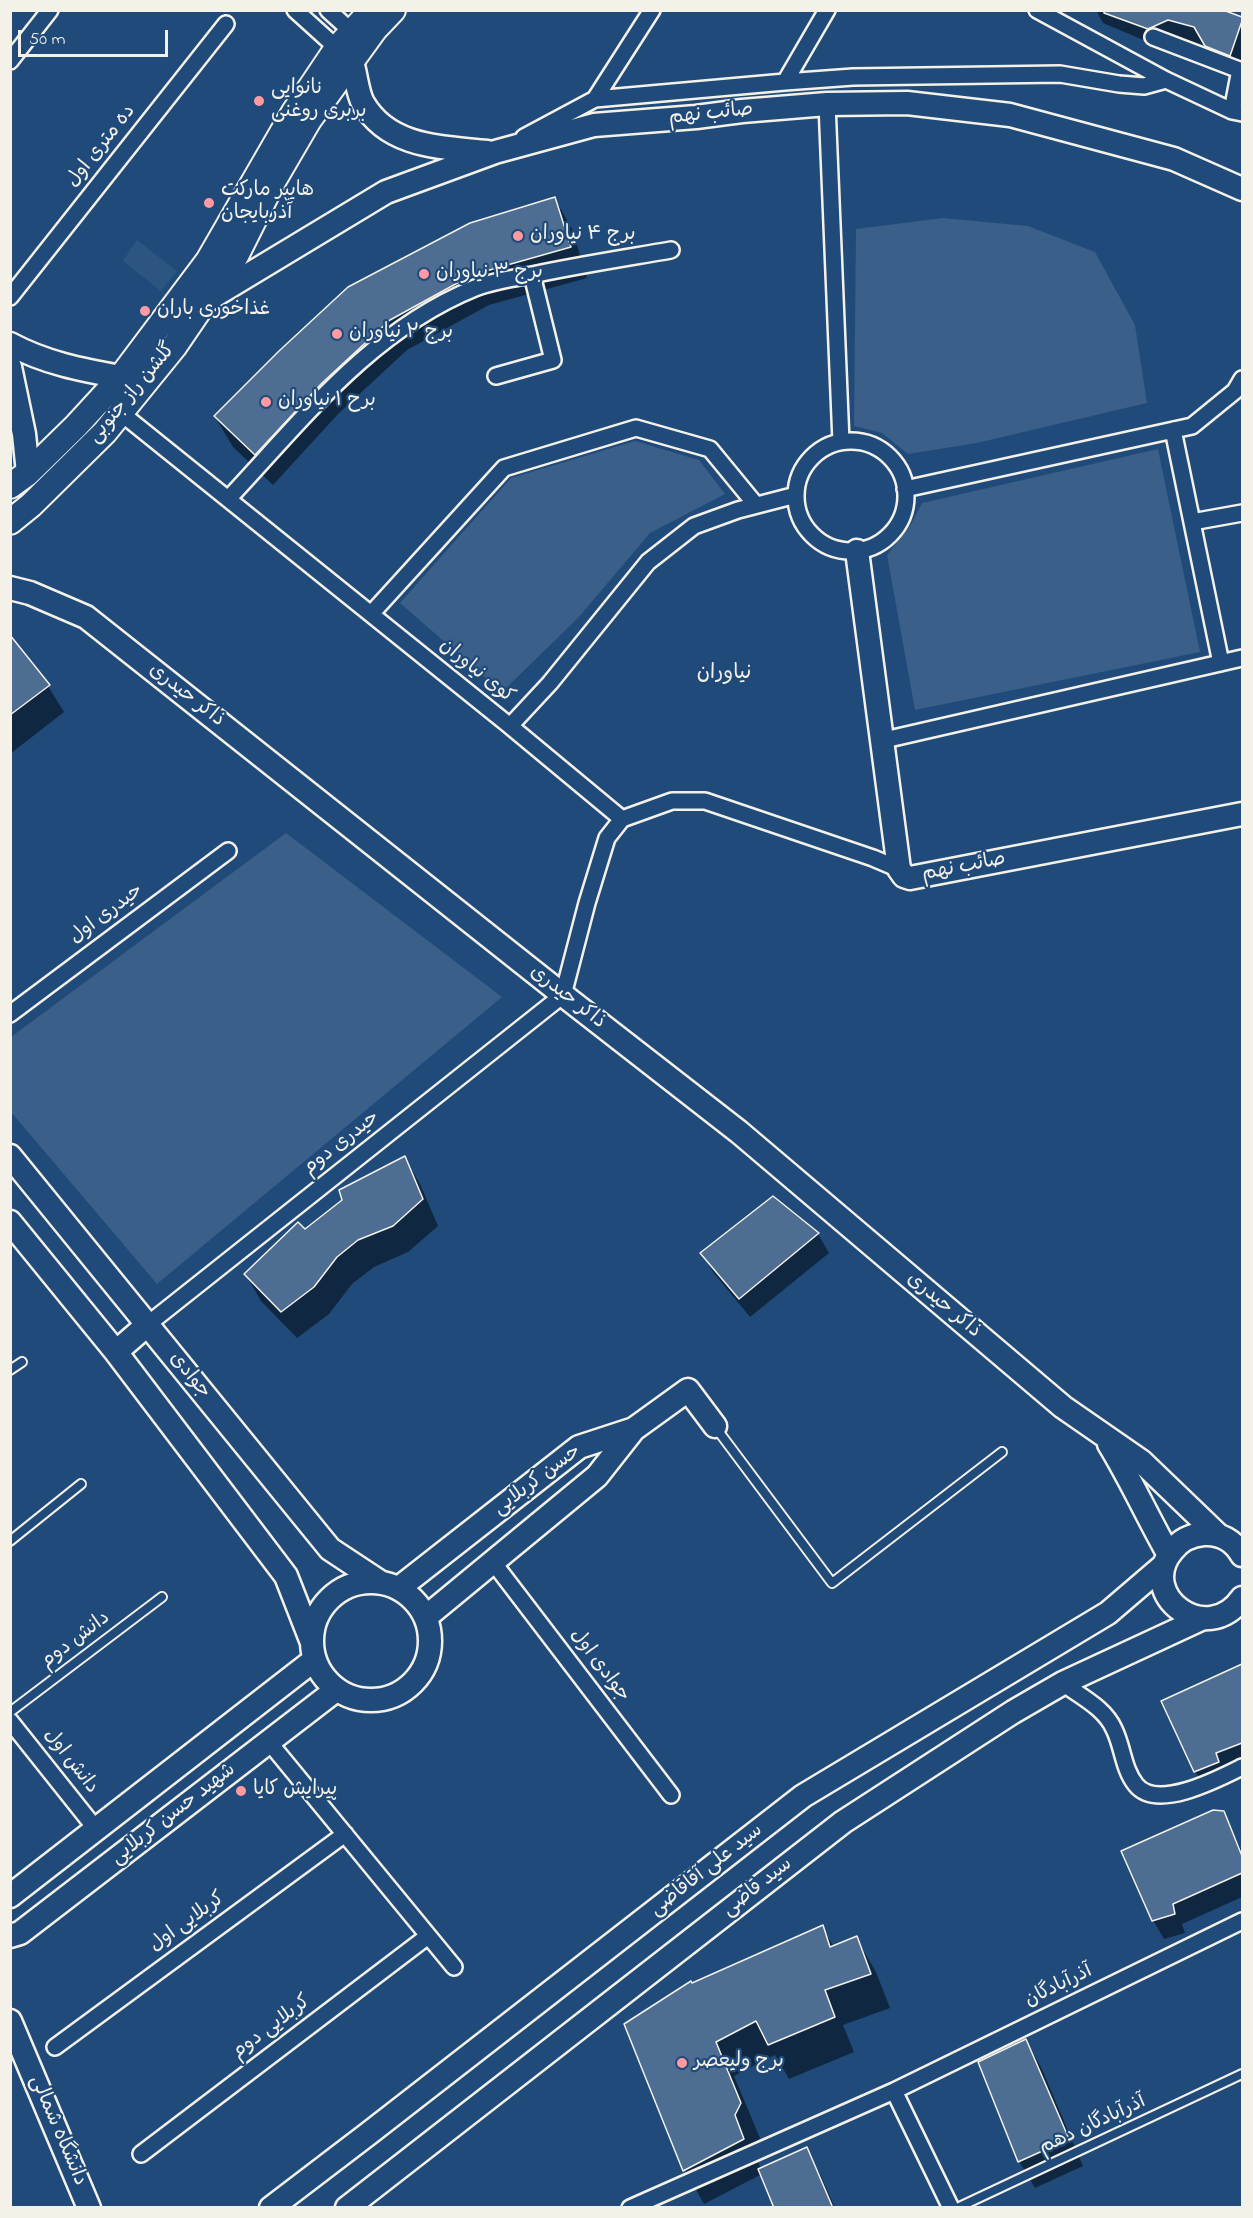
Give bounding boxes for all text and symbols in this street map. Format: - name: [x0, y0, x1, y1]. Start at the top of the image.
- scale bar: [21, 18, 171, 56]
- text: 50 m: [29, 27, 66, 53]
- place label: نانوایی بربری روغنی: [271, 78, 367, 125]
- marker: نانوایی بربری روغنی: [252, 94, 266, 108]
- street label: صائب نهم: [668, 99, 754, 131]
- street label: ده متری اول: [62, 101, 142, 193]
- place label: هایپر مارکت آذربایجان: [221, 180, 314, 227]
- marker: هایپر مارکت آذربایجان: [202, 196, 216, 210]
- place label: برج ۴ نیاوران: [530, 224, 636, 248]
- marker: برج ۴ نیاوران: [511, 229, 525, 243]
- place label: برج ۳ نیاوران: [436, 262, 543, 286]
- marker: برج ۳ نیاوران: [417, 267, 431, 281]
- place label: غذاخوری باران: [157, 299, 270, 323]
- marker: غذاخوری باران: [138, 304, 152, 318]
- place label: برج ۲ نیاوران: [349, 322, 453, 346]
- marker: برج ۲ نیاوران: [330, 327, 344, 341]
- street label: گلشن راز جنوبی: [84, 339, 182, 449]
- place label: برح ۱ نیاوران: [278, 390, 376, 414]
- marker: برح ۱ نیاوران: [259, 395, 273, 409]
- street label: کوی نیاوران: [434, 634, 518, 710]
- street label: ذاکر حیدری: [143, 659, 229, 733]
- district label: نیاوران: [697, 662, 751, 688]
- street label: صائب نهم: [920, 848, 1008, 888]
- street label: حیدری اول: [65, 880, 149, 950]
- street label: ذاکر حیدری: [524, 961, 610, 1035]
- street label: حیدری دوم: [299, 1107, 385, 1181]
- street label: ذاکر حیدری: [901, 1268, 985, 1344]
- street label: جوادی: [163, 1348, 215, 1404]
- street label: حسن کربلایی: [489, 1440, 587, 1522]
- street label: دانش دوم: [36, 1607, 116, 1675]
- street label: جوادی اول: [564, 1625, 634, 1707]
- street label: دانش اول: [37, 1725, 103, 1799]
- street label: شهید حسن کربلایی: [107, 1759, 241, 1871]
- place label: پیرایش کایا: [253, 1779, 337, 1803]
- marker: پیرایش کایا: [234, 1784, 248, 1798]
- street label: سید علی آقاقاضی: [646, 1819, 768, 1923]
- street label: سید قاضی: [718, 1853, 798, 1923]
- street label: کربلایی اول: [145, 1887, 231, 1959]
- street label: آذرآبادگان: [1021, 1960, 1097, 2014]
- street label: کربلایی دوم: [228, 1990, 316, 2066]
- place label: برج ولیعصر: [694, 2051, 784, 2075]
- marker: برج ولیعصر: [675, 2056, 689, 2070]
- street label: دانشگاه شمالی: [23, 2072, 91, 2190]
- street label: آذرآبادگان دهم: [1036, 2091, 1150, 2161]

